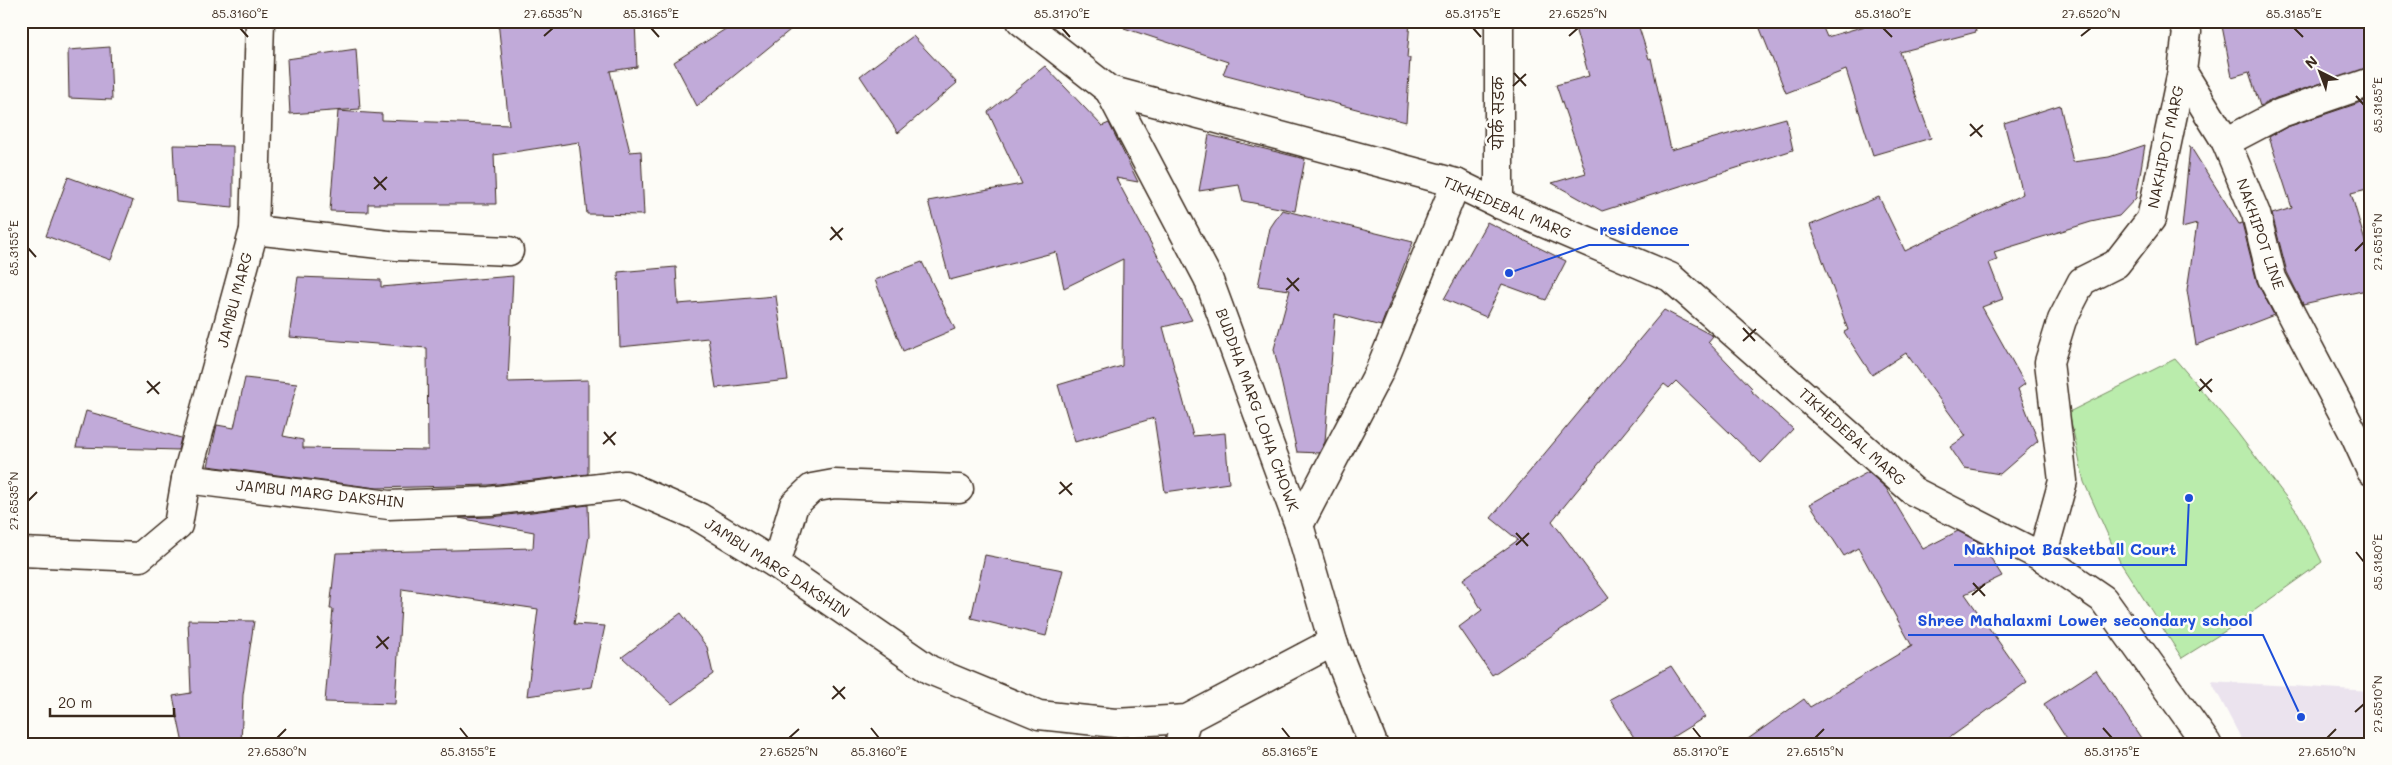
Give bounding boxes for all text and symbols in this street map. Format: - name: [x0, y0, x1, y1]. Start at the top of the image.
- text: 85.3160°E: [212, 5, 268, 21]
- text: 27.6535°N: [524, 5, 582, 21]
- text: 85.3165°E: [623, 5, 679, 21]
- text: 85.3170°E: [1034, 5, 1090, 21]
- text: 85.3175°E: [1445, 5, 1501, 21]
- text: 27.6525°N: [1549, 5, 1607, 21]
- text: 85.3180°E: [1855, 5, 1911, 21]
- text: 27.6520°N: [2062, 5, 2120, 21]
- text: 85.3185°E: [2266, 5, 2322, 21]
- north arrow: [2294, 48, 2344, 98]
- text: N: [2301, 51, 2321, 73]
- street label: योर्क सडक: [1487, 75, 1508, 151]
- text: 85.3185°E: [2369, 77, 2385, 133]
- street label: NAKHIPOT MARG: [2142, 84, 2188, 210]
- street label: TIKHEDEBAL MARG: [1440, 171, 1575, 243]
- street label: NAKHIPOT LINE: [2233, 176, 2289, 292]
- callout: residence: [1589, 214, 1689, 245]
- text: 27.6515°N: [2369, 214, 2385, 271]
- text: residence: [1599, 218, 1679, 239]
- text: 85.3155°E: [5, 220, 21, 276]
- street label: JAMBU MARG: [212, 250, 256, 350]
- street label: BUDDHA MARG LOHA CHOWK: [1212, 305, 1304, 514]
- street label: TIKHEDEBAL MARG: [1795, 383, 1911, 490]
- text: 27.6535°N: [5, 472, 21, 530]
- street label: JAMBU MARG DAKSHIN: [235, 474, 405, 512]
- street label: JAMBU MARG DAKSHIN: [701, 513, 854, 622]
- callout: Nakhipot Basketball Court: [1954, 534, 2186, 565]
- text: 85.3180°E: [2369, 534, 2385, 590]
- text: Nakhipot Basketball Court: [1964, 538, 2176, 559]
- callout: Shree Mahalaxmi Lower secondary school: [1908, 604, 2263, 635]
- text: Shree Mahalaxmi Lower secondary school: [1917, 609, 2253, 630]
- text: 27.6510°N: [2369, 675, 2385, 733]
- scale bar: [50, 685, 174, 717]
- text: 20 m: [58, 692, 92, 712]
- text: 27.6530°N: [247, 743, 307, 759]
- text: 85.3155°E: [440, 743, 496, 759]
- text: 27.6525°N: [760, 743, 818, 759]
- text: 85.3160°E: [851, 743, 907, 759]
- text: 85.3165°E: [1262, 743, 1318, 759]
- text: 85.3170°E: [1673, 743, 1729, 759]
- text: 27.6515°N: [1787, 743, 1844, 759]
- text: 85.3175°E: [2084, 743, 2140, 759]
- text: 27.6510°N: [2298, 743, 2356, 759]

